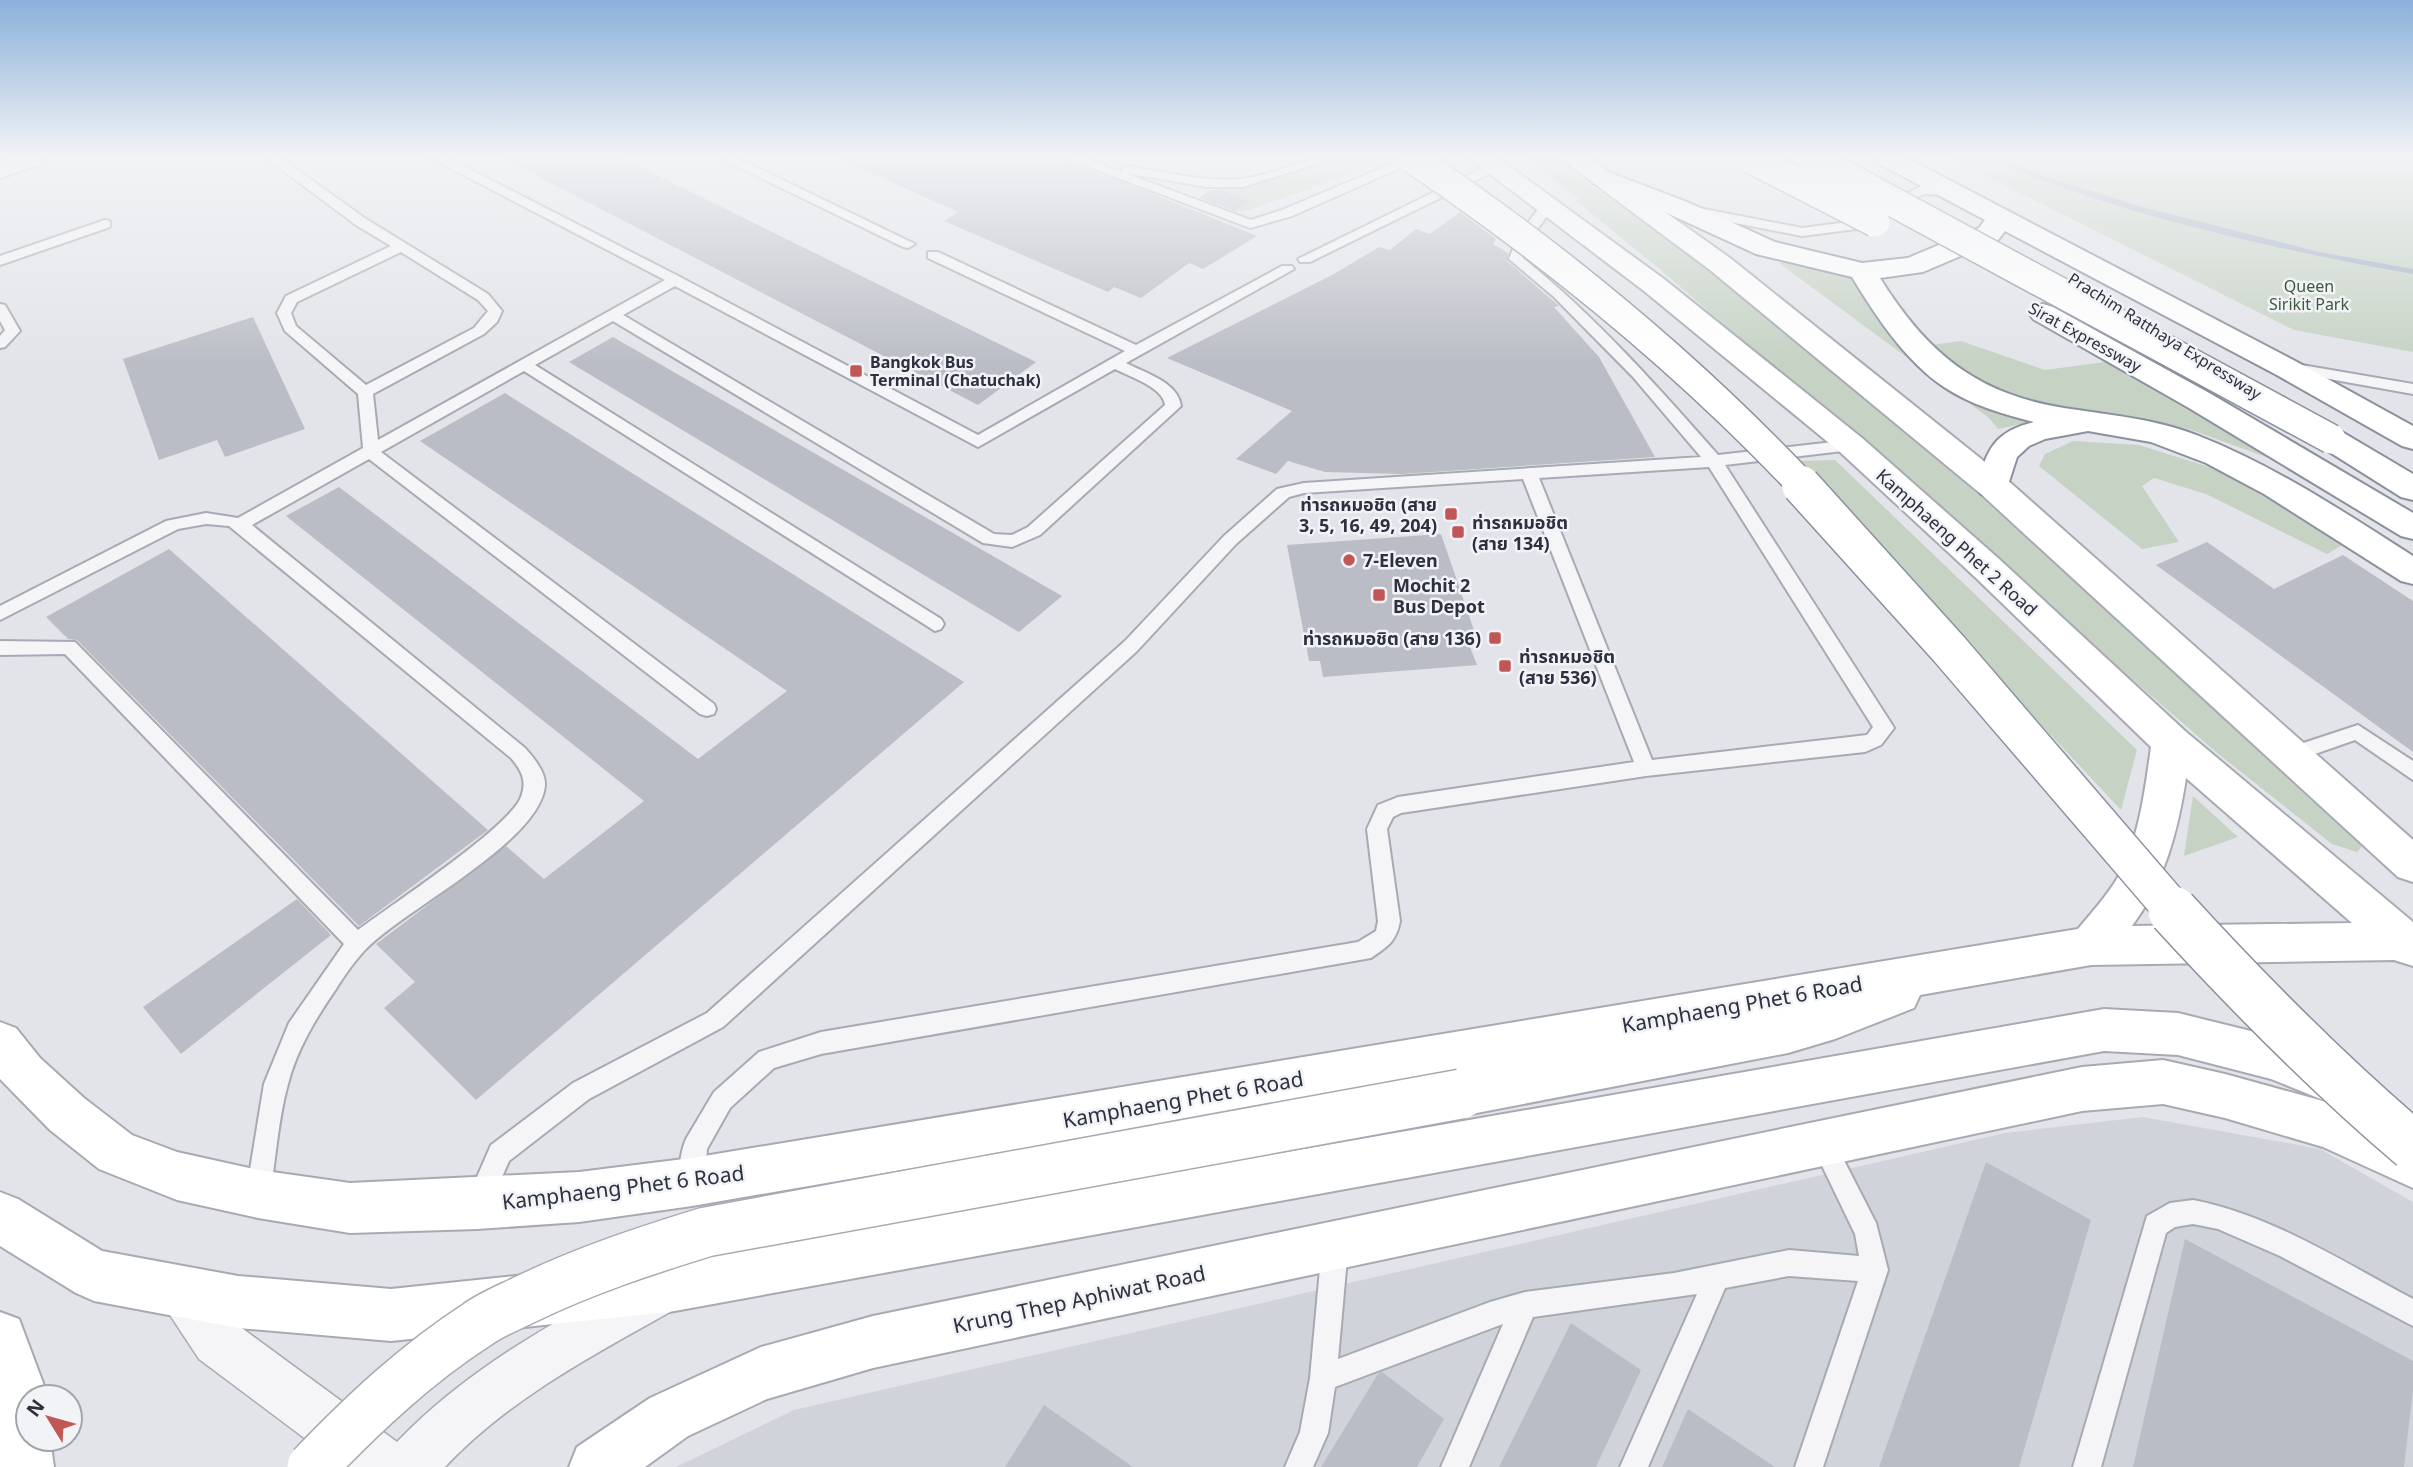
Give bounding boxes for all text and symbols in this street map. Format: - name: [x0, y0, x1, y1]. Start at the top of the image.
- street label: Prachim Ratthaya Expressway: [2064, 267, 2267, 405]
- park label: Queen Sirikit Park: [2269, 275, 2349, 315]
- street label: Sirat Expressway: [2025, 297, 2146, 377]
- place label: Bangkok Bus Terminal (Chatuchak): [870, 351, 1041, 391]
- marker: Bangkok Bus Terminal (Chatuchak): [848, 363, 864, 379]
- street label: Kamphaeng Phet 2 Road: [1871, 463, 2043, 621]
- place label: ท่ารถหมอชิต (สาย 3, 5, 16, 49, 204): [1299, 492, 1437, 537]
- marker: ท่ารถหมอชิต (สาย 3, 5, 16, 49, 204): [1443, 506, 1459, 522]
- place label: ท่ารถหมอชิต (สาย 134): [1472, 510, 1568, 555]
- marker: ท่ารถหมอชิต (สาย 134): [1450, 524, 1466, 540]
- place label: 7-Eleven: [1363, 548, 1438, 572]
- marker: 7-Eleven: [1341, 552, 1357, 568]
- place label: Mochit 2 Bus Depot: [1393, 573, 1485, 618]
- marker: Mochit 2 Bus Depot: [1371, 587, 1387, 603]
- place label: ท่ารถหมอชิต (สาย 136): [1303, 626, 1481, 650]
- marker: ท่ารถหมอชิต (สาย 136): [1487, 630, 1503, 646]
- place label: ท่ารถหมอชิต (สาย 536): [1519, 644, 1615, 689]
- marker: ท่ารถหมอชิต (สาย 536): [1497, 658, 1513, 674]
- street label: Kamphaeng Phet 6 Road: [1620, 969, 1864, 1039]
- street label: Kamphaeng Phet 6 Road: [1061, 1064, 1305, 1134]
- street label: Kamphaeng Phet 6 Road: [500, 1158, 746, 1216]
- street label: Krung Thep Aphiwat Road: [950, 1259, 1208, 1339]
- north arrow: [14, 1383, 84, 1453]
- text: N: [20, 1394, 50, 1422]

